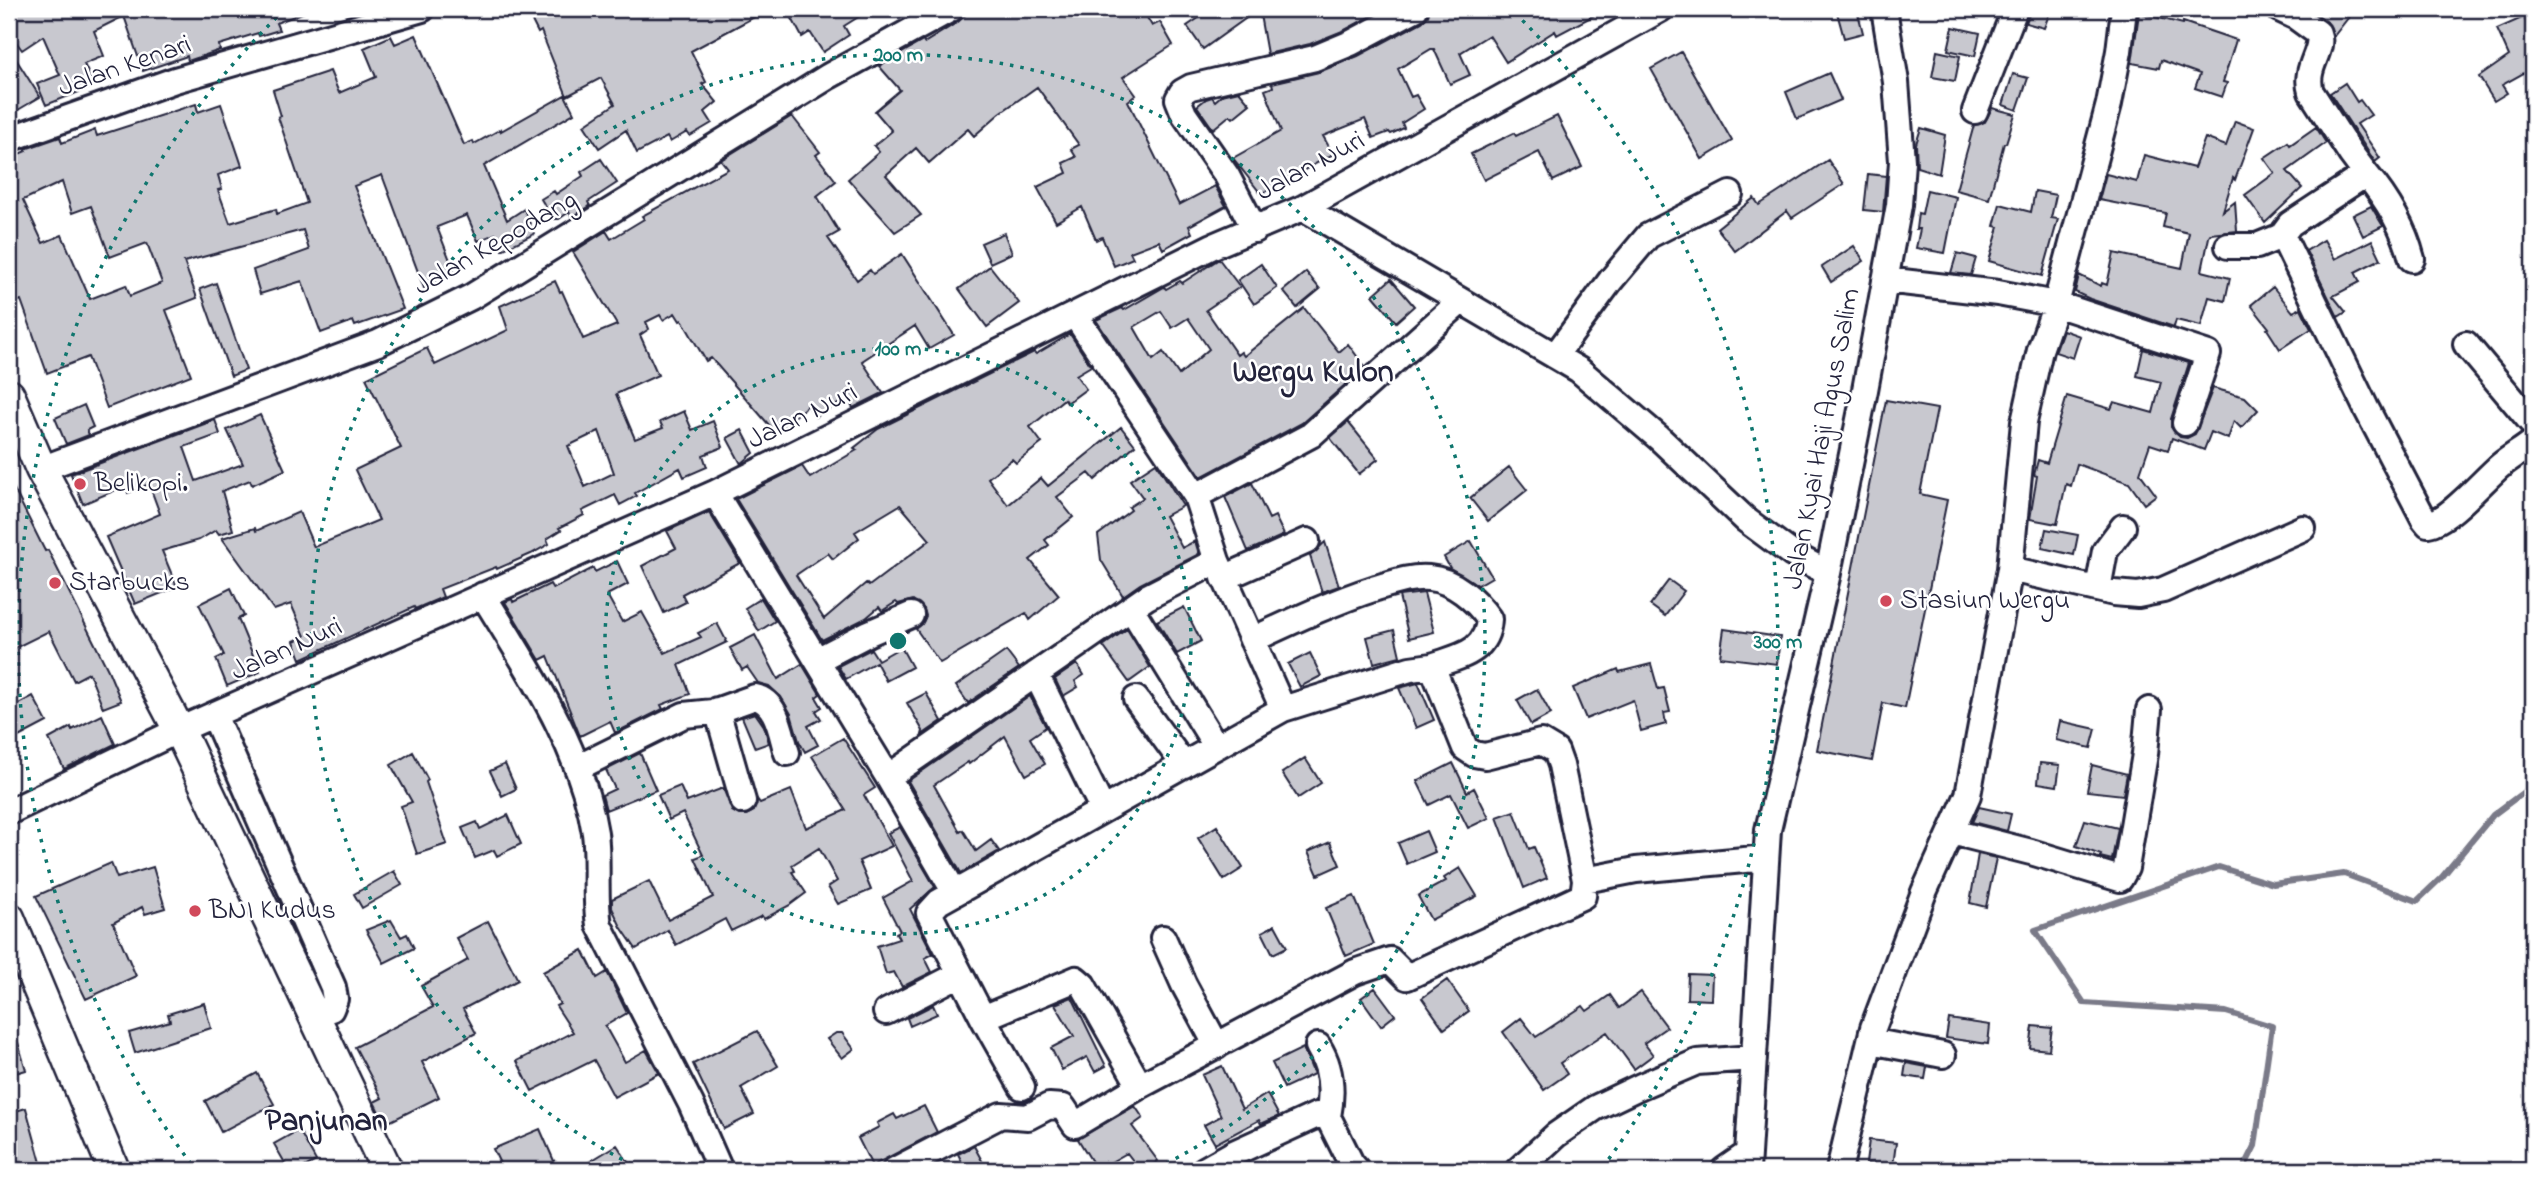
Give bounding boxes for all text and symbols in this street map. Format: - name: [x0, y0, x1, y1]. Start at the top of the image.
- street label: Jalan Kenari: [53, 25, 197, 109]
- text: 200 m: [872, 41, 923, 71]
- street label: Jalan Nuri: [1249, 121, 1373, 213]
- street label: Jalan Kepodang: [407, 181, 585, 307]
- street label: Jalan Kyai Haji Agus Salim: [1774, 285, 1872, 593]
- text: 100 m: [875, 335, 921, 365]
- district label: Wergu Kulon: [1232, 350, 1394, 398]
- street label: Jalan Nuri: [741, 373, 865, 461]
- place label: Belikopi.: [93, 464, 188, 505]
- marker: Belikopi.: [72, 476, 88, 492]
- place label: Starbucks: [69, 563, 190, 604]
- marker: Starbucks: [47, 575, 63, 591]
- place label: Stasiun Wergu: [1900, 581, 2070, 622]
- marker: Stasiun Wergu: [1878, 593, 1894, 609]
- street label: Jalan Nuri: [225, 607, 349, 693]
- text: 300 m: [1753, 628, 1802, 658]
- centre of rings: [886, 629, 910, 653]
- place label: BNI Kudus: [208, 891, 336, 932]
- marker: BNI Kudus: [187, 903, 203, 919]
- district label: Panjunan: [264, 1099, 388, 1146]

